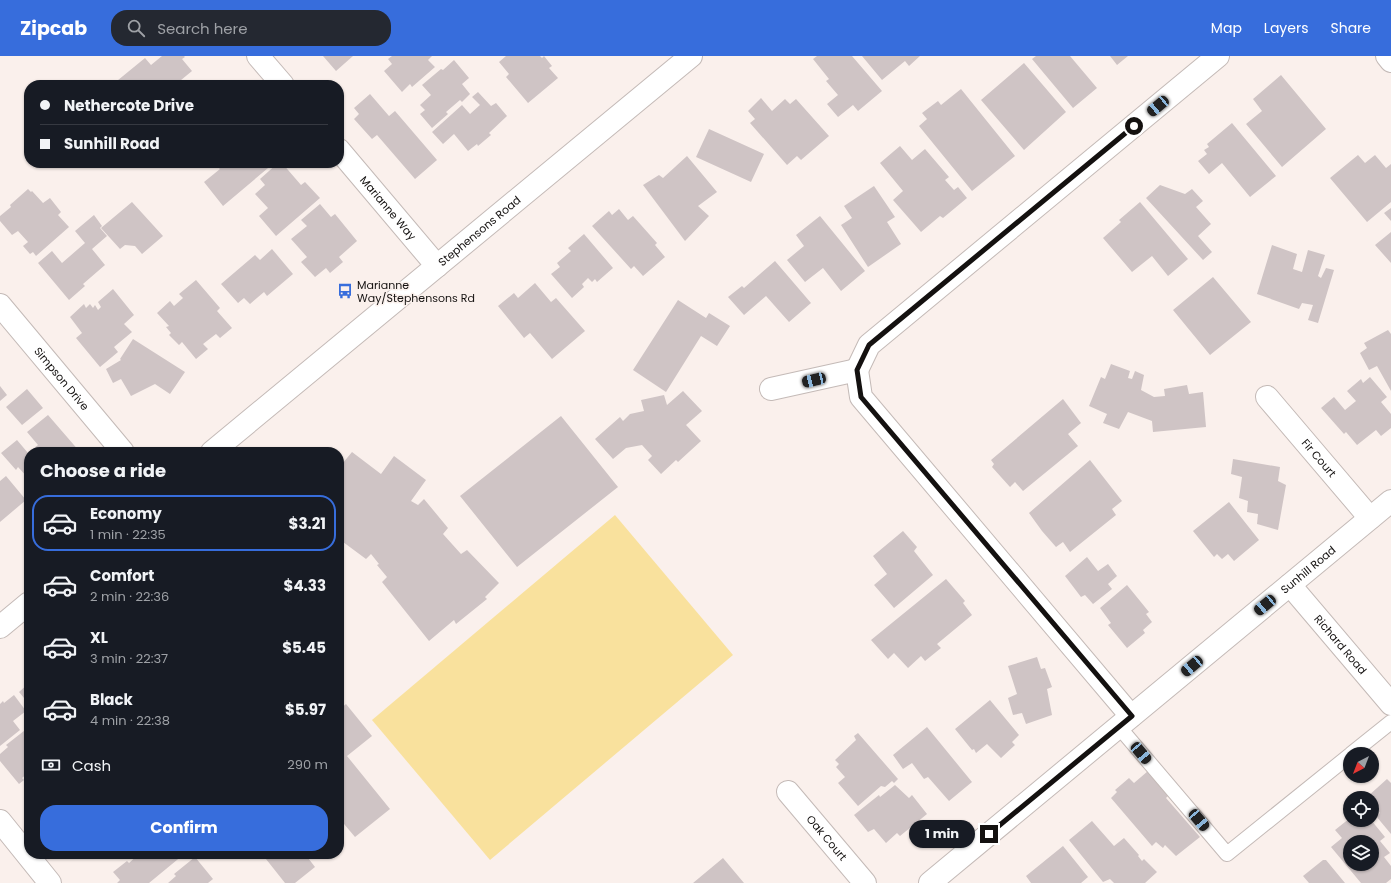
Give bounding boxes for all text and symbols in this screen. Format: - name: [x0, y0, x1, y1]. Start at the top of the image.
- search box: [111, 10, 391, 46]
- text: Zipcab: [20, 15, 87, 42]
- icon: search: [125, 17, 147, 39]
- text: Search here: [157, 18, 248, 39]
- text: Map: [1211, 18, 1242, 38]
- text: Layers: [1264, 18, 1308, 38]
- text: Share: [1330, 18, 1371, 38]
- car: [1145, 94, 1171, 118]
- text: Nethercote Drive: [64, 95, 194, 116]
- route start: [1125, 117, 1143, 135]
- text: Sunhill Road: [64, 133, 160, 154]
- street label: Marianne Way: [356, 173, 420, 244]
- street label: Stephensons Road: [435, 192, 524, 270]
- place label: Marianne Way/Stephensons Rd: [357, 277, 475, 306]
- bus stop icon: Marianne Way/Stephensons Rd: [336, 282, 354, 300]
- street label: Simpson Drive: [30, 343, 93, 414]
- car: [801, 371, 827, 389]
- street label: Fir Court: [1298, 435, 1340, 481]
- text: Choose a ride: [40, 458, 166, 483]
- text: Economy: [90, 503, 162, 524]
- icon: car: [42, 505, 78, 541]
- text: $3.21: [289, 513, 326, 534]
- text: 1 min · 22:35: [90, 525, 166, 544]
- street label: Sunhill Road: [1277, 542, 1339, 597]
- text: Comfort: [90, 565, 154, 586]
- icon: car: [42, 567, 78, 603]
- text: $4.33: [284, 575, 326, 596]
- text: 2 min · 22:36: [90, 587, 169, 606]
- car: [1252, 593, 1278, 617]
- street label: Richard Road: [1311, 611, 1370, 678]
- text: XL: [90, 627, 108, 648]
- icon: car: [42, 629, 78, 665]
- text: $5.45: [282, 637, 326, 658]
- text: 3 min · 22:37: [90, 649, 168, 668]
- car: [1179, 654, 1205, 678]
- text: Black: [90, 689, 133, 710]
- icon: car: [42, 691, 78, 727]
- text: $5.97: [285, 699, 326, 720]
- text: 4 min · 22:38: [90, 711, 170, 730]
- car: [1129, 740, 1153, 766]
- north arrow: [1343, 747, 1379, 783]
- map controls: [1343, 747, 1379, 871]
- icon: cash: [40, 754, 62, 776]
- text: Cash: [72, 755, 111, 776]
- text: 290 m: [287, 755, 328, 774]
- button: locate: [1343, 791, 1379, 827]
- button: Confirm: [40, 805, 328, 851]
- car: [1187, 807, 1211, 833]
- street label: Oak Court: [803, 811, 851, 864]
- callout: 1 min: [909, 820, 975, 848]
- text: 1 min: [925, 824, 959, 843]
- route end: [980, 825, 998, 843]
- button: layers: [1343, 835, 1379, 871]

